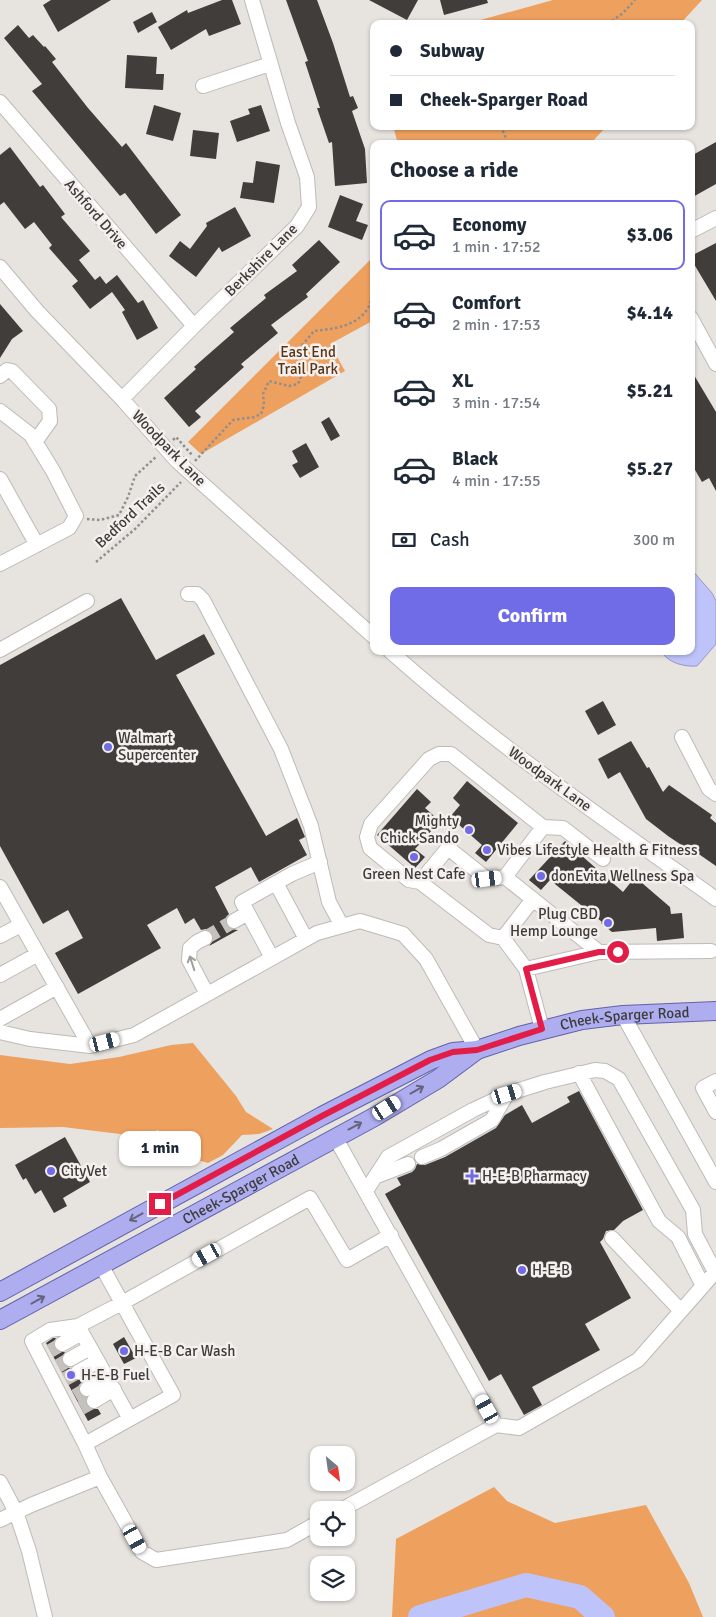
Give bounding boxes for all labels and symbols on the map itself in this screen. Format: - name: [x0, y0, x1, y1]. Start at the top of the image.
- street label: Ashford Drive: [61, 175, 131, 253]
- street label: Berkshire Lane: [221, 220, 301, 300]
- park label: East End Trail Park: [278, 343, 339, 378]
- street label: Woodpark Lane: [128, 406, 210, 490]
- street label: Bedford Trails: [91, 478, 169, 552]
- place label: Walmart Supercenter: [118, 729, 197, 764]
- marker: Walmart Supercenter: [102, 741, 114, 753]
- street label: Woodpark Lane: [505, 743, 595, 815]
- place label: Mighty Chick Sando: [380, 812, 459, 847]
- marker: Mighty Chick Sando: [463, 824, 475, 836]
- place label: Vibes Lifestyle Health & Fitness: [497, 841, 698, 859]
- marker: Vibes Lifestyle Health & Fitness: [481, 844, 493, 856]
- marker: Green Nest Cafe: [408, 851, 420, 863]
- place label: Green Nest Cafe: [362, 865, 466, 883]
- place label: donEvita Wellness Spa: [551, 867, 694, 885]
- car: [471, 870, 502, 888]
- marker: donEvita Wellness Spa: [535, 870, 547, 882]
- place label: Plug CBD Hemp Lounge: [510, 905, 598, 940]
- marker: Plug CBD Hemp Lounge: [602, 917, 614, 929]
- route start: [607, 941, 629, 963]
- one-way arrow: [187, 956, 196, 972]
- street label: Cheek-Sparger Road: [558, 1003, 690, 1034]
- car: [88, 1031, 121, 1053]
- car: [490, 1082, 523, 1106]
- one-way arrow: [410, 1085, 424, 1095]
- car: [370, 1094, 403, 1122]
- one-way arrow: [348, 1121, 362, 1131]
- callout: 1 min: [119, 1132, 201, 1166]
- street label: Cheek-Sparger Road: [179, 1150, 302, 1228]
- place label: CityVet: [61, 1162, 107, 1180]
- marker: CityVet: [45, 1165, 57, 1177]
- place label: H-E-B Pharmacy: [482, 1167, 587, 1185]
- marker: H-E-B Pharmacy: [466, 1170, 478, 1182]
- route end: [149, 1193, 171, 1215]
- one-way arrow: [129, 1213, 144, 1223]
- car: [190, 1241, 223, 1269]
- place label: H-E-B: [532, 1261, 570, 1279]
- marker: H-E-B: [516, 1264, 528, 1276]
- one-way arrow: [30, 1295, 45, 1305]
- place label: H-E-B Car Wash: [134, 1342, 235, 1360]
- marker: H-E-B Car Wash: [118, 1345, 130, 1357]
- place label: H-E-B Fuel: [81, 1366, 150, 1384]
- marker: H-E-B Fuel: [65, 1369, 77, 1381]
- car: [473, 1392, 500, 1426]
- north arrow: [310, 1446, 355, 1491]
- car: [121, 1522, 148, 1556]

